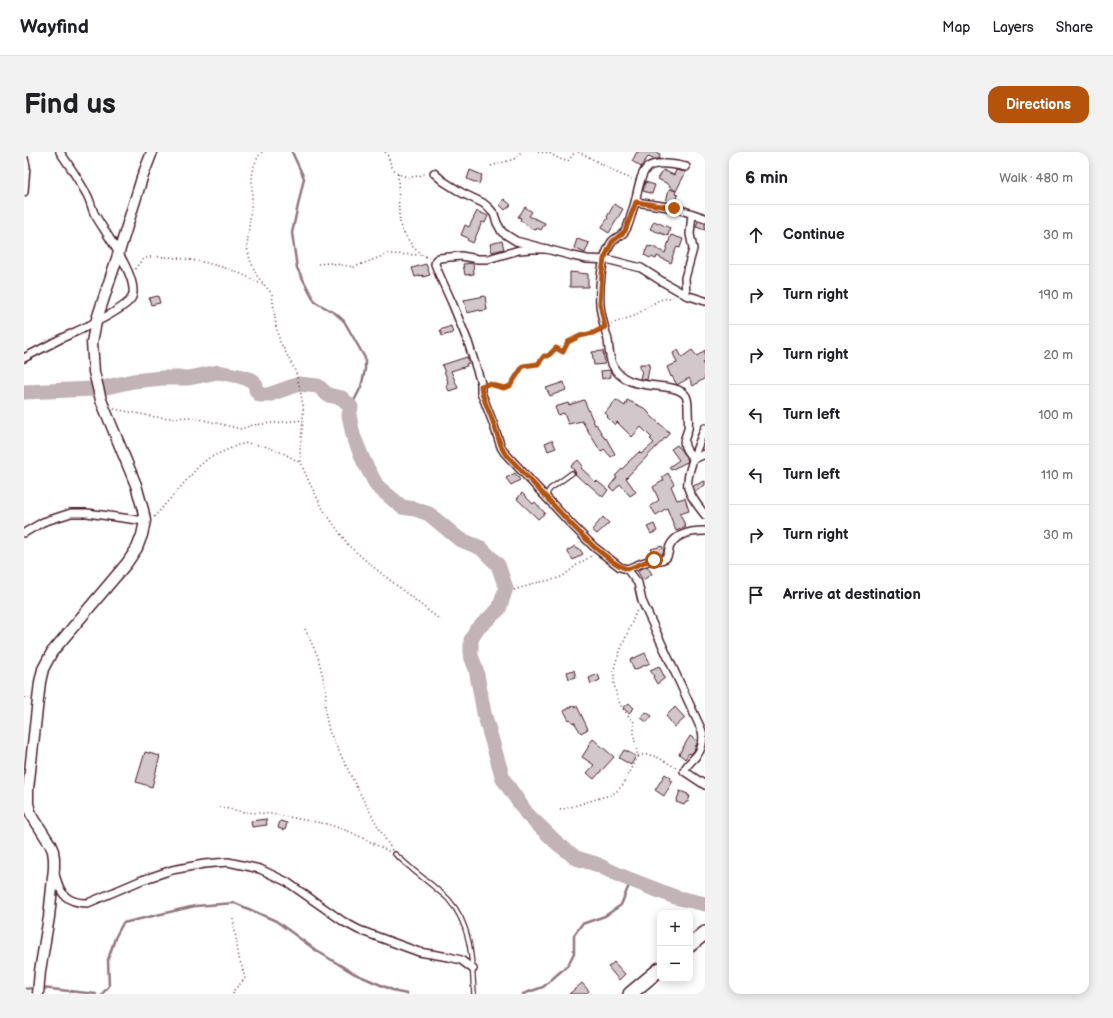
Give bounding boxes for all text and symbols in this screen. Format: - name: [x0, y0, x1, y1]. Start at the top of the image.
- text: Wayfind: [20, 16, 89, 39]
- text: Map: [942, 19, 970, 36]
- text: Layers: [992, 19, 1034, 36]
- text: Share: [1056, 19, 1093, 36]
- button: Directions: [988, 86, 1089, 123]
- text: Find us: [24, 88, 116, 121]
- text: 6 min: [745, 168, 788, 188]
- text: Walk · 480 m: [999, 170, 1073, 186]
- route end: [665, 199, 683, 217]
- icon: ahead: [745, 224, 767, 246]
- text: Continue: [783, 225, 845, 244]
- text: 30 m: [1043, 227, 1073, 243]
- icon: right: [745, 284, 767, 306]
- text: Turn right: [783, 285, 848, 304]
- text: 190 m: [1039, 287, 1073, 303]
- icon: right: [745, 344, 767, 366]
- text: Turn right: [783, 345, 848, 364]
- text: 20 m: [1043, 347, 1073, 363]
- icon: left: [745, 404, 767, 426]
- text: Turn left: [783, 405, 840, 424]
- text: 100 m: [1038, 407, 1073, 423]
- icon: left: [745, 464, 767, 486]
- text: Turn left: [783, 465, 840, 484]
- text: 110 m: [1041, 467, 1073, 483]
- icon: right: [745, 524, 767, 546]
- text: Turn right: [783, 525, 848, 544]
- text: 30 m: [1043, 527, 1073, 543]
- route start: [645, 551, 663, 569]
- icon: arrive: [745, 584, 767, 606]
- text: Arrive at destination: [783, 585, 921, 604]
- map controls: [657, 910, 693, 982]
- button: +: [657, 910, 693, 946]
- button: −: [657, 946, 693, 982]

